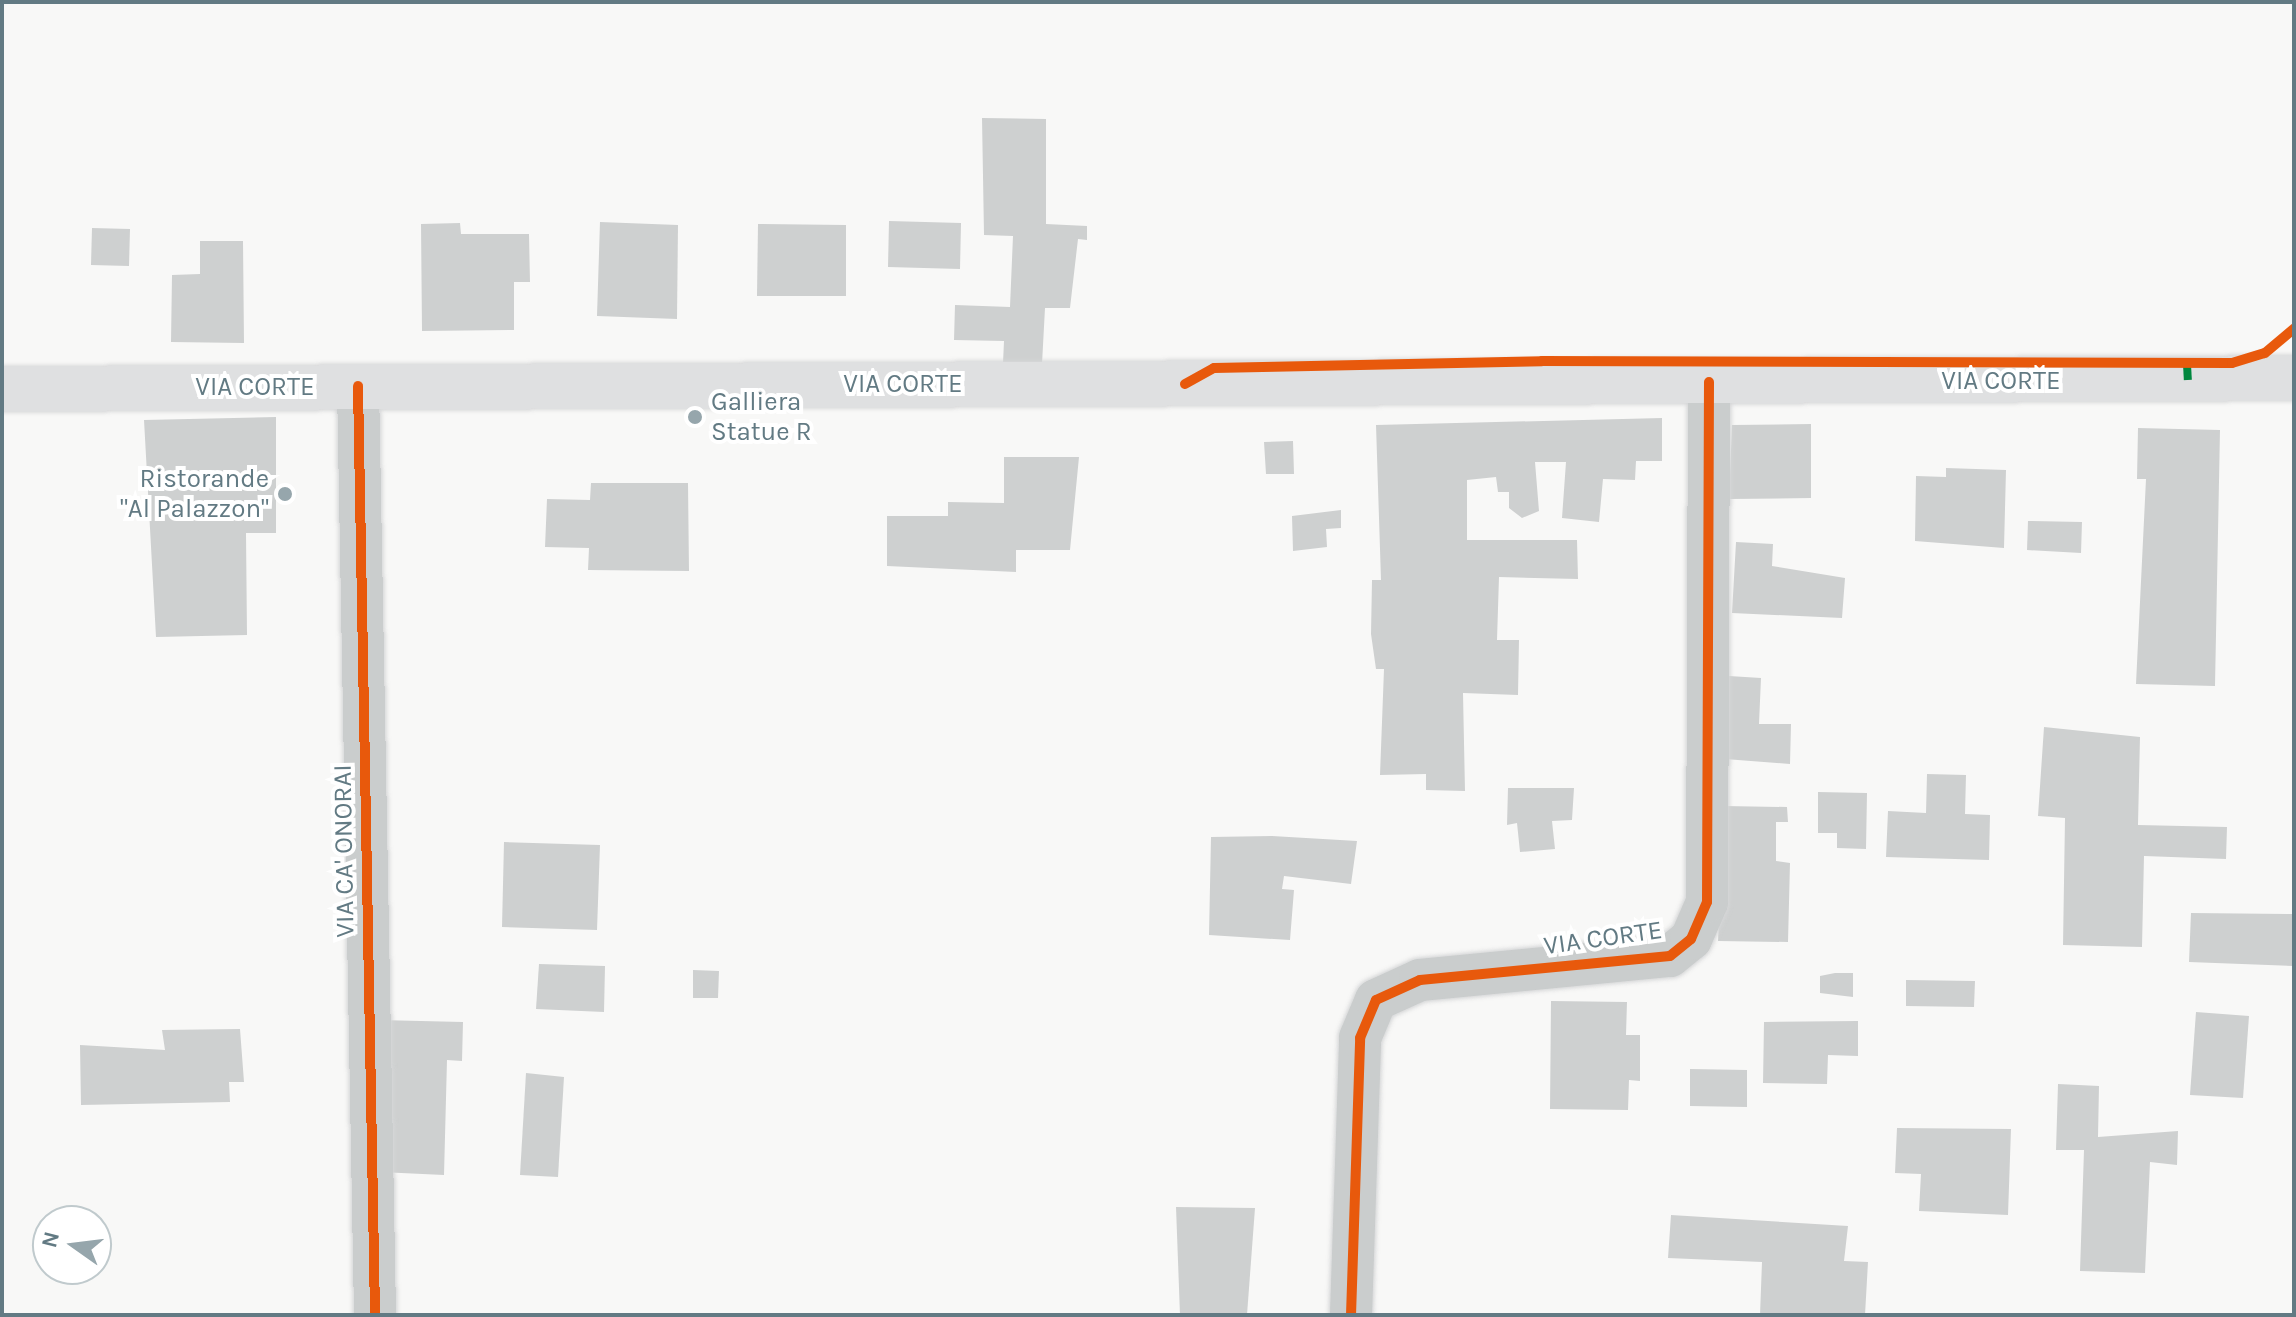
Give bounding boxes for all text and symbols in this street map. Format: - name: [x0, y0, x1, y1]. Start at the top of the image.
- street label: VIA CORTE: [1941, 365, 2061, 397]
- street label: VIA CORTE: [843, 368, 963, 400]
- street label: VIA CORTE: [195, 371, 315, 403]
- place label: Galliera Statue R: [711, 386, 812, 448]
- marker: Galliera Statue R: [686, 408, 704, 426]
- place label: Ristorande "Al Palazzon": [120, 463, 269, 524]
- marker: Ristorande "Al Palazzon": [276, 485, 294, 503]
- street label: VIA CA' ONORAI: [327, 764, 361, 938]
- street label: VIA CORTE: [1542, 914, 1664, 962]
- north arrow: [32, 1205, 112, 1285]
- text: N: [36, 1229, 65, 1250]

